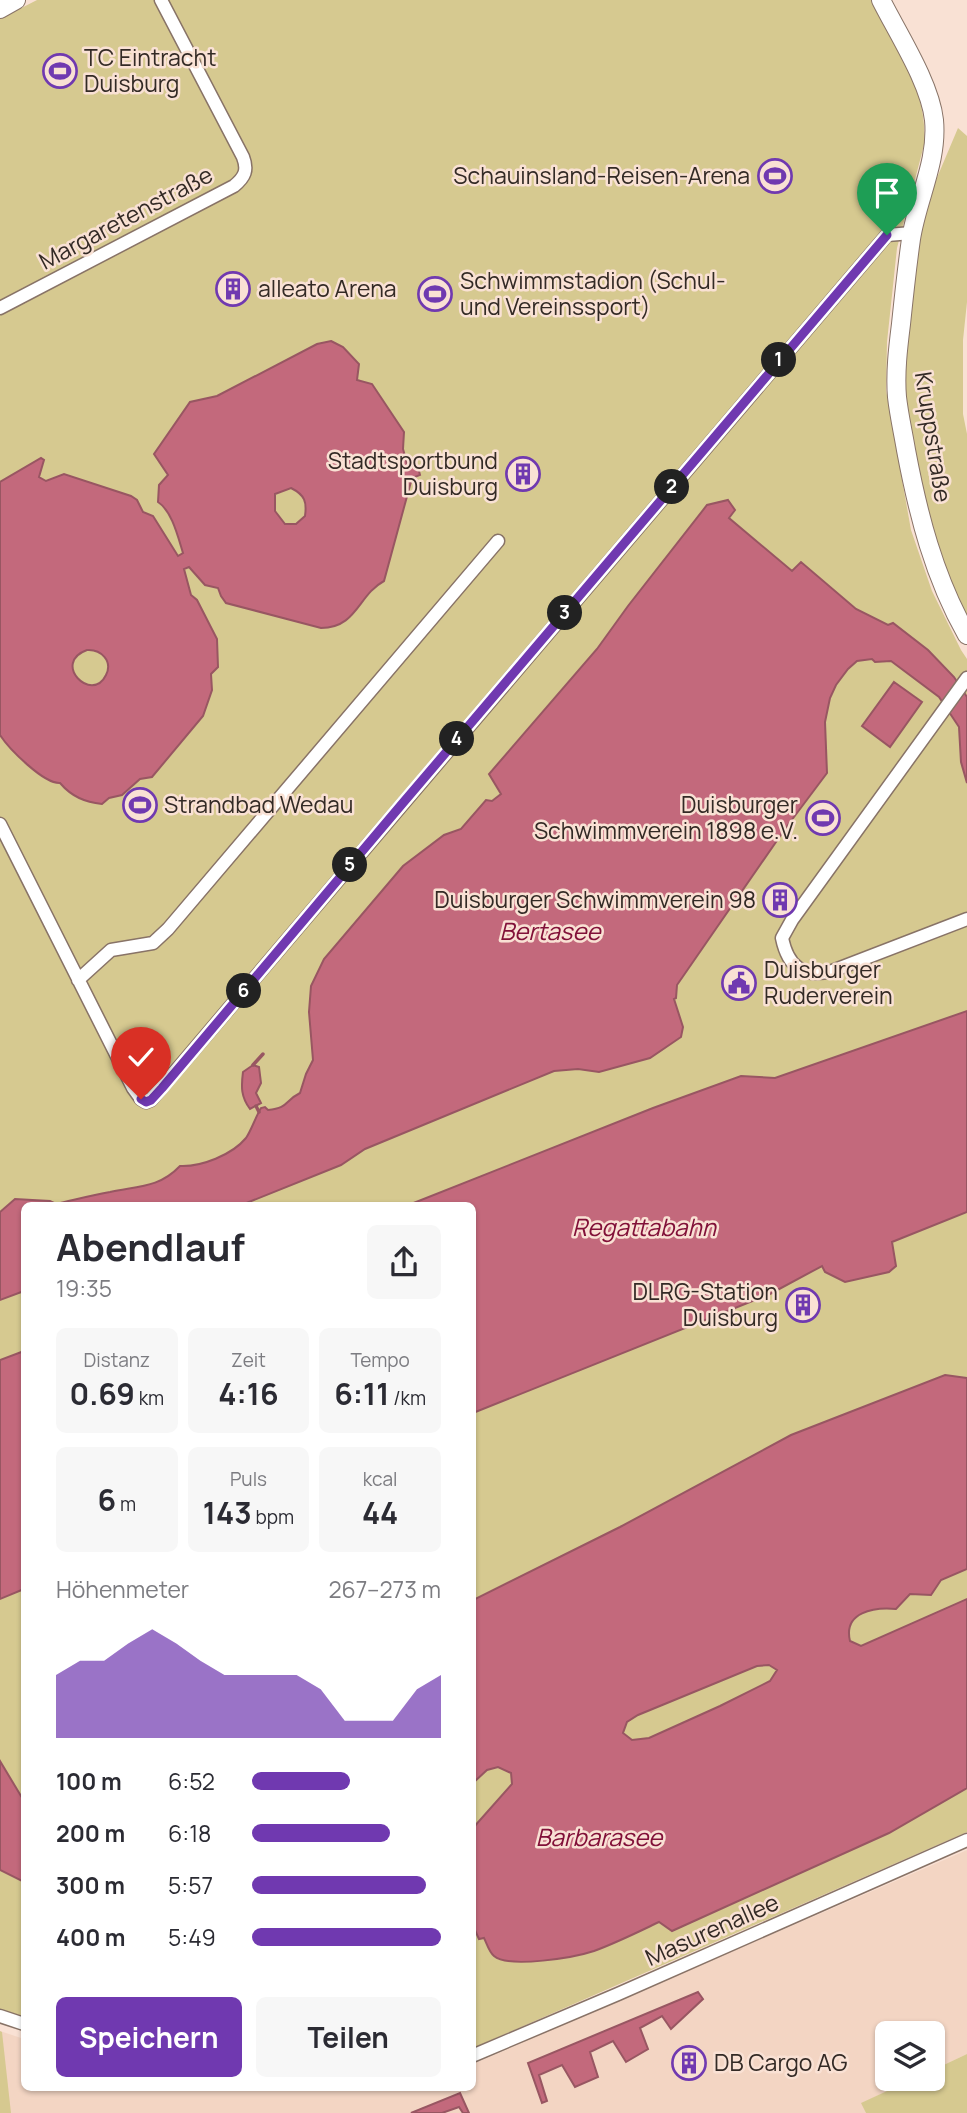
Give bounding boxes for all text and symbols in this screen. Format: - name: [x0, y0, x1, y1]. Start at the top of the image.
- place label: TC Eintracht Duisburg: [84, 41, 216, 99]
- sports icon: TC Eintracht Duisburg: [41, 52, 79, 90]
- sports icon: Schauinsland-Reisen-Arena: [756, 157, 794, 195]
- street label: Margaretenstraße: [33, 158, 218, 276]
- place label: Schauinsland-Reisen-Arena: [453, 159, 750, 191]
- pin: [857, 163, 917, 235]
- icon: arrive: [868, 174, 906, 212]
- place label: Schwimmstadion (Schul- und Vereinssport): [460, 264, 726, 322]
- building icon: alleato Arena: [214, 270, 252, 308]
- place label: alleato Arena: [258, 272, 397, 304]
- sports icon: Schwimmstadion (Schul- und Vereinssport): [416, 275, 454, 313]
- pin: 1: [762, 342, 796, 378]
- text: 1: [774, 346, 783, 372]
- street label: Kruppstraße: [908, 369, 960, 504]
- place label: Stadtsportbund Duisburg: [328, 444, 498, 502]
- building icon: Stadtsportbund Duisburg: [504, 455, 542, 493]
- pin: 2: [654, 470, 690, 504]
- text: 2: [666, 473, 677, 499]
- pin: 3: [548, 596, 582, 630]
- text: 3: [559, 599, 570, 625]
- pin: 4: [440, 722, 475, 756]
- text: 4: [451, 725, 462, 751]
- sports icon: Strandbad Wedau: [121, 786, 159, 824]
- place label: Strandbad Wedau: [164, 788, 353, 820]
- place label: Duisburger Schwimmverein 1898 e.V.: [534, 788, 798, 846]
- sports icon: Duisburger Schwimmverein 1898 e.V.: [804, 799, 842, 837]
- pin: 5: [332, 848, 368, 882]
- text: 5: [344, 851, 355, 877]
- building icon: Duisburger Schwimmverein 98: [761, 881, 799, 919]
- place label: Duisburger Schwimmverein 98: [434, 883, 756, 915]
- water label: Bertasee: [500, 914, 602, 947]
- place label: Duisburger Ruderverein: [764, 953, 893, 1011]
- public building icon: Duisburger Ruderverein: [720, 964, 758, 1002]
- pin: 6: [226, 974, 262, 1009]
- text: 6: [238, 977, 249, 1003]
- pin: [111, 1027, 171, 1099]
- icon: check: [122, 1038, 160, 1076]
- water label: Regattabahn: [572, 1210, 717, 1243]
- text: Abendlauf: [56, 1220, 245, 1272]
- button: share: [367, 1225, 441, 1299]
- text: 19:35: [56, 1272, 112, 1304]
- place label: DLRG-Station Duisburg: [632, 1275, 778, 1333]
- building icon: DLRG-Station Duisburg: [784, 1286, 822, 1324]
- text: Distanz: [83, 1347, 150, 1373]
- text: Zeit: [231, 1347, 266, 1373]
- text: Tempo: [351, 1347, 410, 1373]
- text: 0.69: [69, 1373, 135, 1414]
- text: 4:16: [218, 1373, 279, 1414]
- text: 6:11: [334, 1373, 389, 1414]
- text: km: [135, 1385, 164, 1411]
- text: /km: [389, 1385, 426, 1411]
- text: Puls: [230, 1466, 267, 1492]
- text: kcal: [363, 1466, 398, 1492]
- text: 6: [98, 1479, 116, 1520]
- text: m: [116, 1491, 136, 1517]
- text: 143: [203, 1492, 252, 1533]
- text: 44: [362, 1492, 398, 1533]
- text: bpm: [252, 1504, 294, 1530]
- text: Höhenmeter: [56, 1573, 189, 1605]
- text: 267–273 m: [328, 1573, 441, 1605]
- text: 100 m: [56, 1765, 122, 1797]
- text: 6:52: [168, 1765, 215, 1797]
- text: 200 m: [56, 1817, 125, 1849]
- text: 6:18: [168, 1817, 211, 1849]
- water label: Barbarasee: [536, 1820, 664, 1853]
- text: 300 m: [56, 1869, 125, 1901]
- text: 5:57: [168, 1869, 213, 1901]
- street label: Masurenallee: [640, 1885, 783, 1973]
- text: 400 m: [56, 1921, 126, 1953]
- text: 5:49: [168, 1921, 216, 1953]
- button: Speichern: [56, 1997, 242, 2077]
- button: Teilen: [256, 1997, 441, 2077]
- map controls: [875, 2021, 945, 2091]
- button: layers: [875, 2021, 945, 2091]
- building icon: DB Cargo AG: [670, 2044, 708, 2082]
- place label: DB Cargo AG: [714, 2046, 847, 2078]

